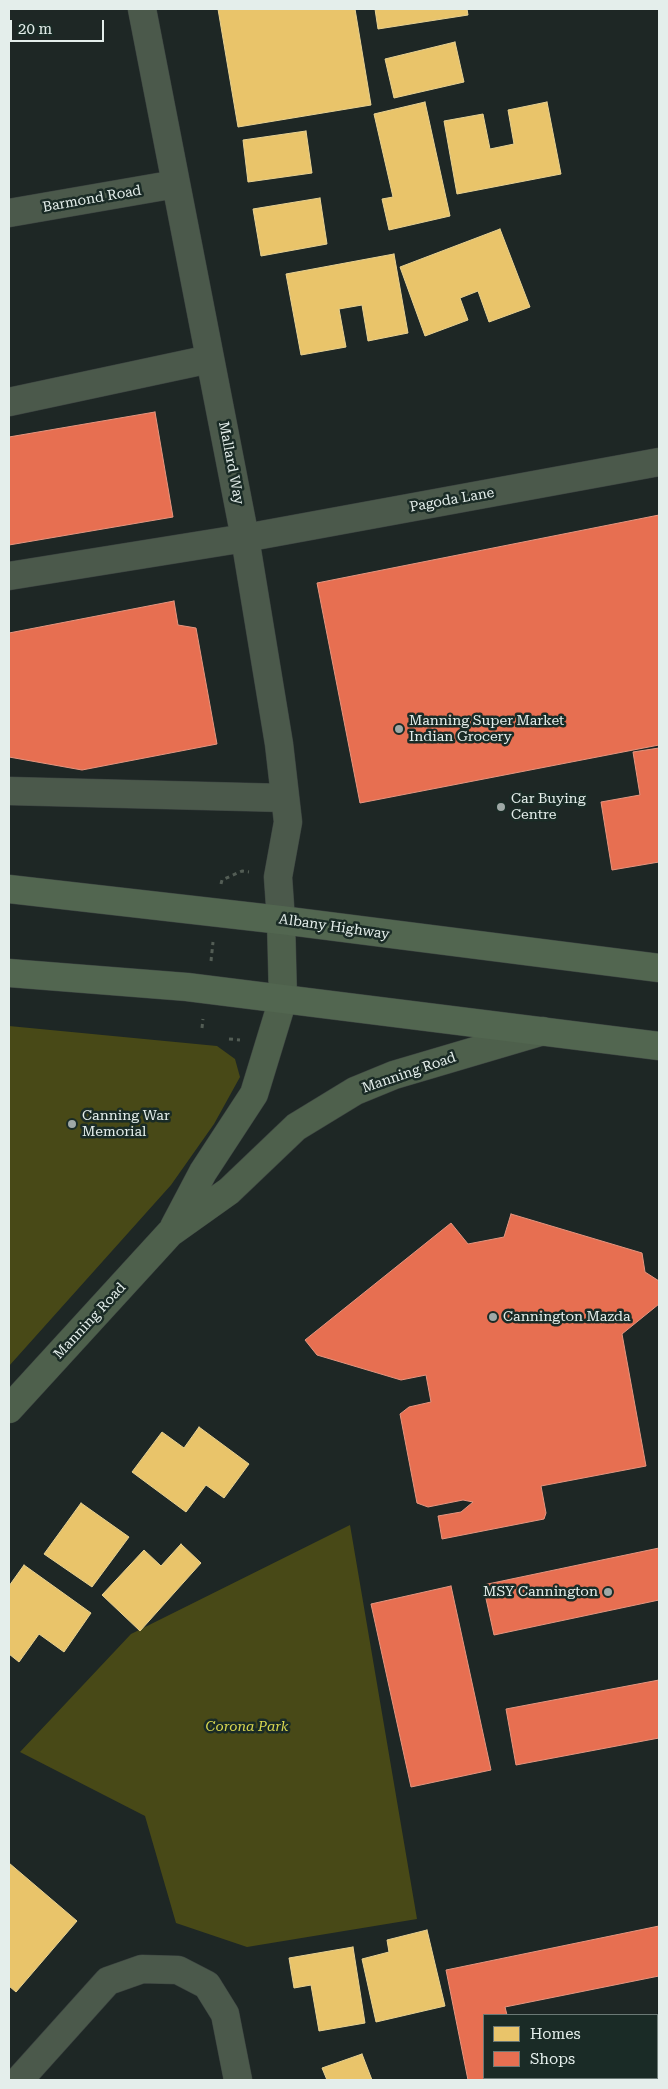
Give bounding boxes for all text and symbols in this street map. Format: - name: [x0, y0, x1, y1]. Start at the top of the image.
- scale bar: [12, 10, 106, 42]
- text: 20 m: [18, 20, 52, 38]
- street label: Barmond Road: [41, 182, 143, 216]
- street label: Mallard Way: [215, 420, 247, 506]
- street label: Pagoda Lane: [408, 484, 496, 516]
- place label: Manning Super Market Indian Grocery: [409, 713, 564, 746]
- marker: Manning Super Market Indian Grocery: [393, 723, 405, 735]
- place label: Car Buying Centre: [511, 791, 586, 824]
- marker: Car Buying Centre: [495, 801, 507, 813]
- street label: Albany Highway: [278, 911, 390, 943]
- street label: Manning Road: [360, 1049, 458, 1097]
- place label: Canning War Memorial: [82, 1108, 170, 1140]
- marker: Canning War Memorial: [66, 1118, 78, 1130]
- street label: Manning Road: [50, 1279, 130, 1363]
- place label: Cannington Mazda: [503, 1309, 631, 1325]
- marker: Cannington Mazda: [487, 1311, 499, 1323]
- place label: MSY Cannington: [483, 1584, 598, 1600]
- marker: MSY Cannington: [602, 1586, 614, 1598]
- park label: Corona Park: [206, 1719, 288, 1735]
- legend: [483, 2014, 658, 2079]
- text: Homes: [530, 2025, 581, 2043]
- text: Shops: [530, 2050, 575, 2068]

